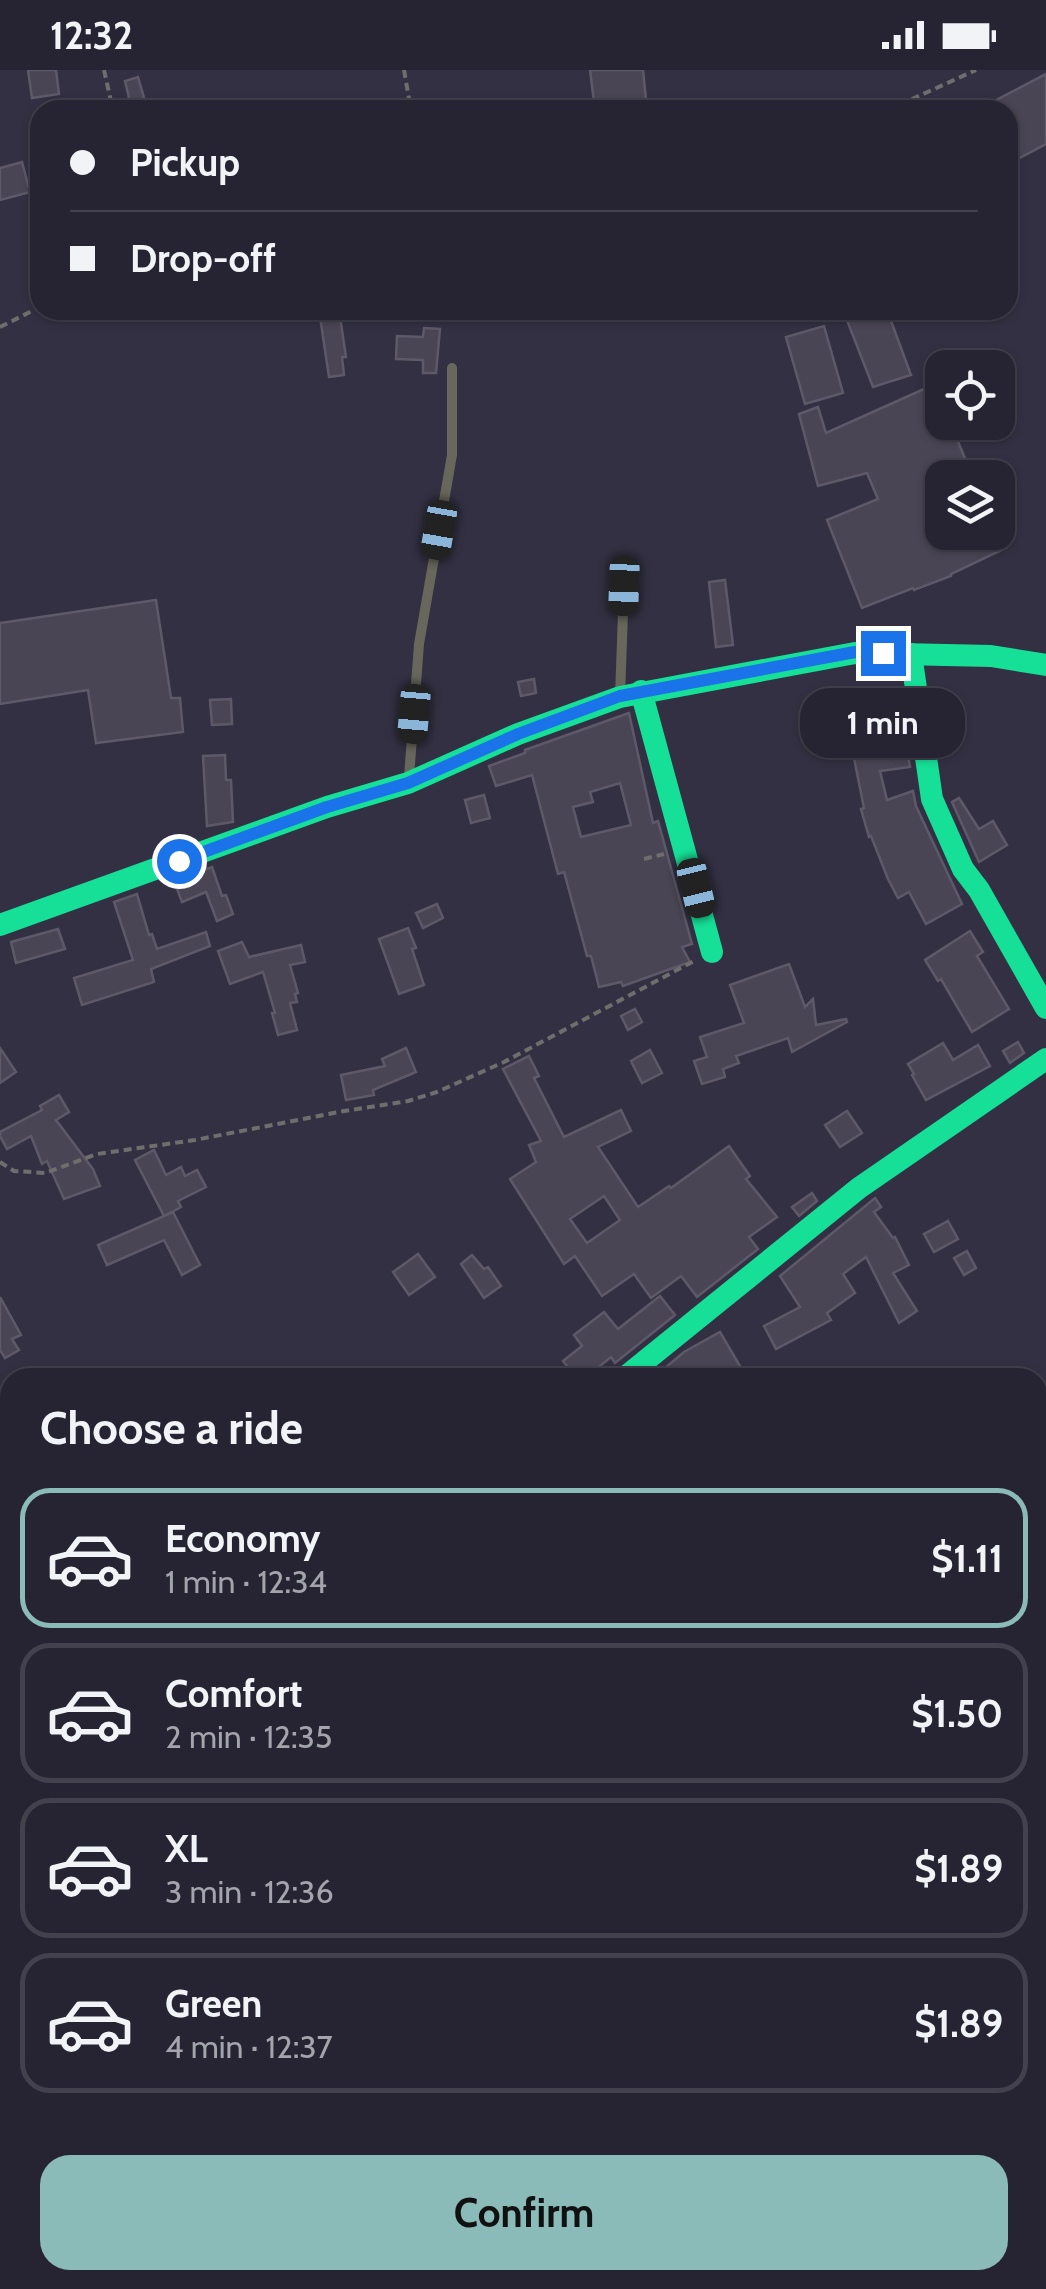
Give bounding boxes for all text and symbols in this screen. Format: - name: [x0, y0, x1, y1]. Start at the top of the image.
- text: 12:32: [50, 12, 133, 59]
- text: Pickup: [130, 139, 240, 186]
- text: Drop-off: [130, 235, 276, 282]
- map controls: [925, 350, 1015, 550]
- button: locate: [925, 350, 1015, 440]
- button: layers: [925, 460, 1015, 550]
- car: [419, 498, 459, 562]
- car: [608, 555, 640, 617]
- route end: [861, 631, 906, 676]
- car: [396, 683, 432, 745]
- callout: 1 min: [800, 688, 966, 758]
- text: 1 min: [846, 703, 919, 742]
- route start: [157, 839, 202, 884]
- car: [674, 855, 718, 921]
- text: Choose a ride: [40, 1401, 303, 1455]
- icon: car: [45, 1513, 135, 1603]
- text: Economy: [165, 1515, 320, 1562]
- text: $1.11: [931, 1535, 1003, 1582]
- text: 1 min · 12:34: [165, 1562, 327, 1601]
- icon: car: [45, 1668, 135, 1758]
- text: Comfort: [165, 1670, 302, 1717]
- text: $1.50: [911, 1690, 1003, 1737]
- text: 2 min · 12:35: [165, 1717, 332, 1756]
- icon: car: [45, 1823, 135, 1913]
- text: XL: [165, 1825, 208, 1872]
- text: $1.89: [914, 1845, 1003, 1892]
- text: 3 min · 12:36: [165, 1872, 334, 1911]
- icon: car: [45, 1978, 135, 2068]
- text: Green: [165, 1980, 262, 2027]
- text: $1.89: [914, 2000, 1003, 2047]
- text: 4 min · 12:37: [165, 2027, 333, 2066]
- button: Confirm: [40, 2155, 1008, 2270]

